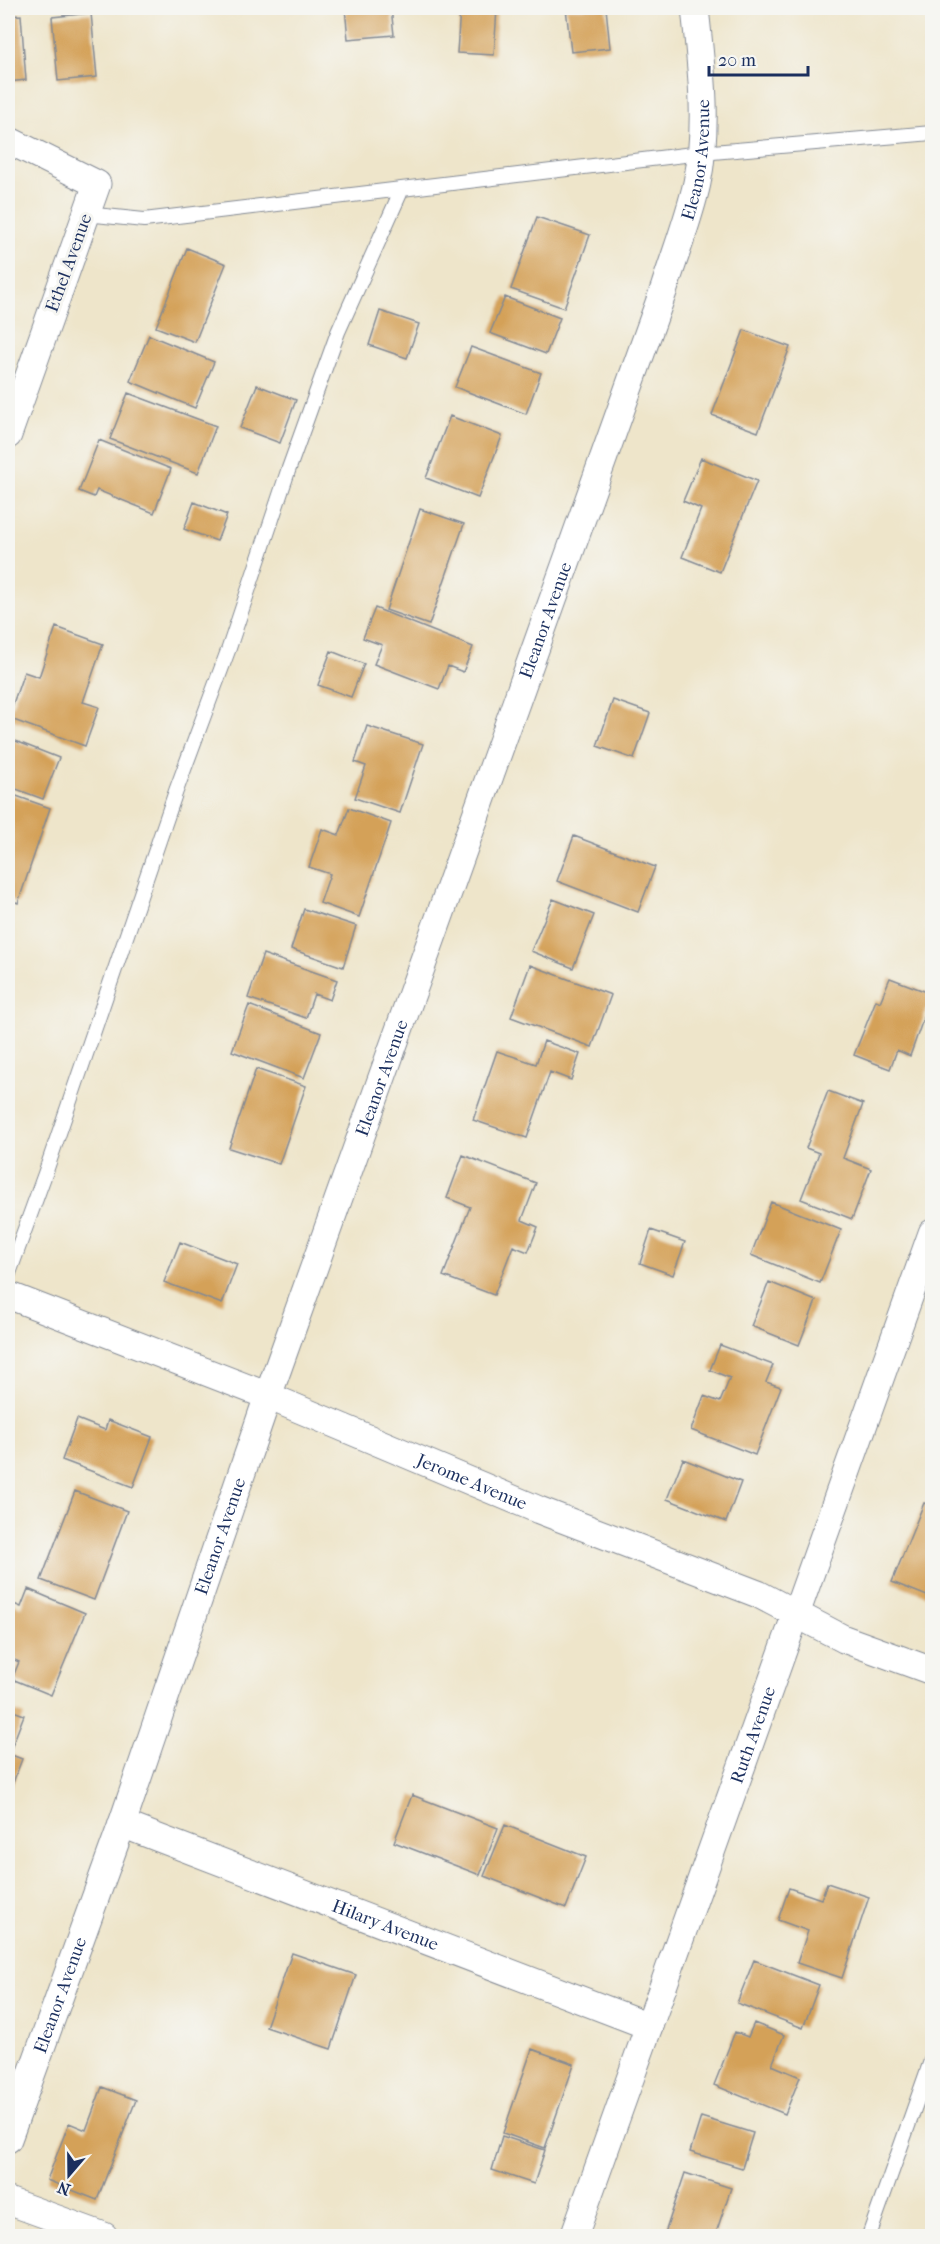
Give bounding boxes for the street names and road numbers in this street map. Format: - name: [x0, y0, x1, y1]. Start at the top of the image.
- street label: Eleanor Avenue: [677, 99, 714, 223]
- street label: Ethel Avenue: [41, 211, 97, 315]
- street label: Eleanor Avenue: [515, 559, 576, 681]
- street label: Eleanor Avenue: [351, 1017, 412, 1139]
- street label: Jerome Avenue: [412, 1448, 530, 1514]
- street label: Eleanor Avenue: [190, 1475, 250, 1597]
- street label: Ruth Avenue: [726, 1684, 780, 1786]
- street label: Hilary Avenue: [329, 1895, 442, 1955]
- street label: Eleanor Avenue: [29, 1934, 91, 2056]

